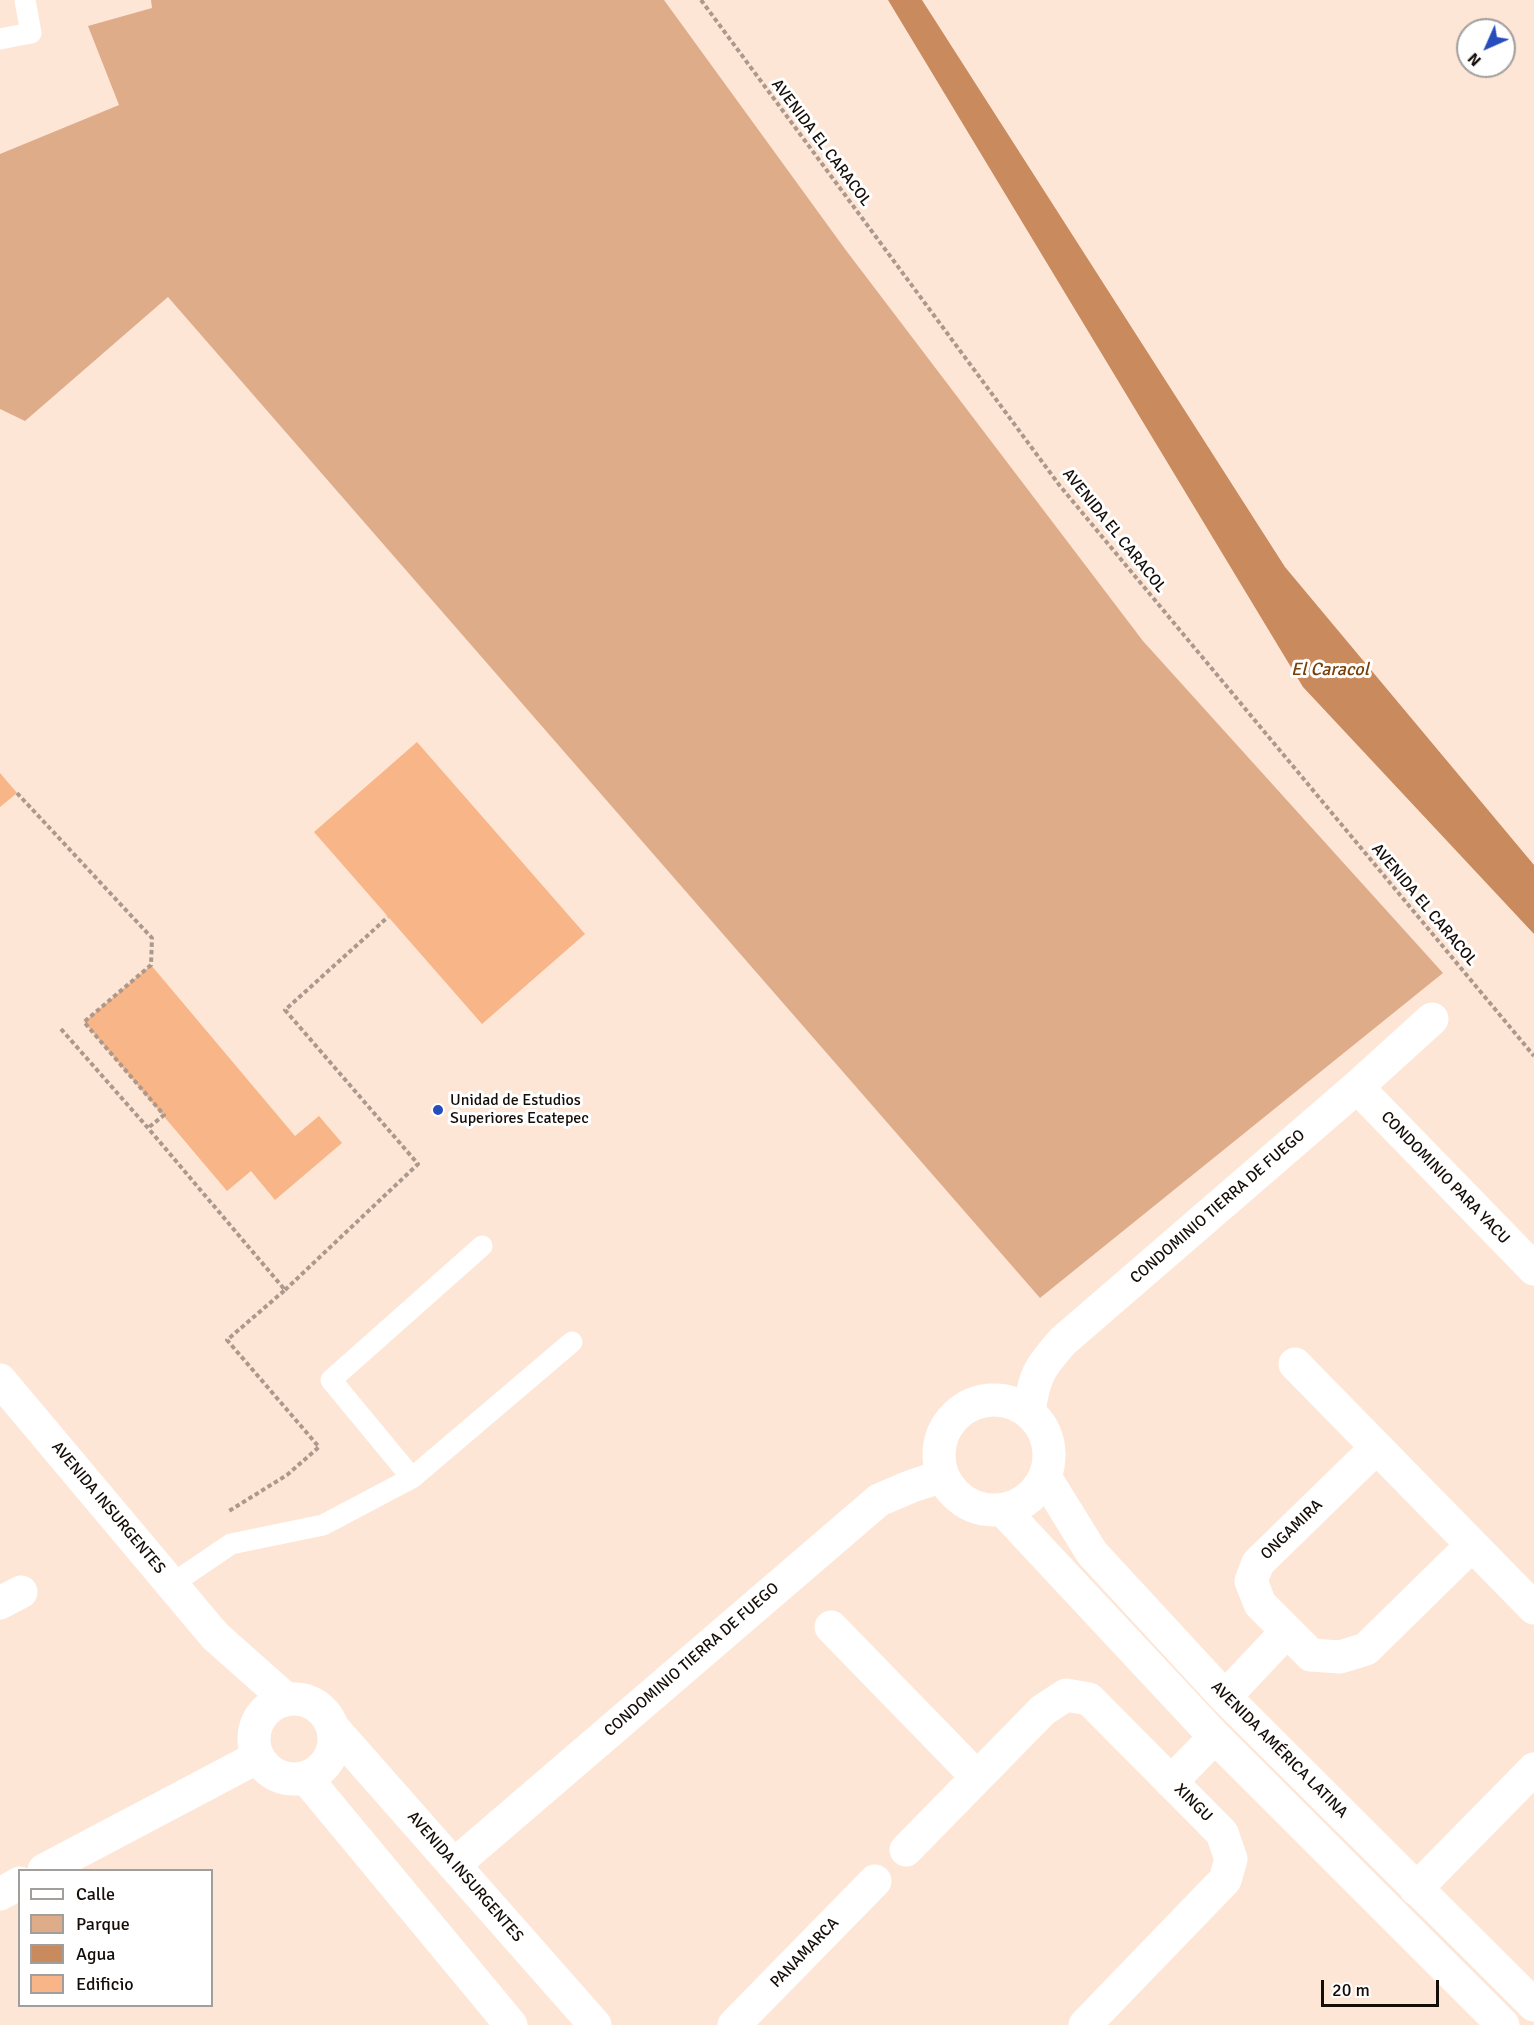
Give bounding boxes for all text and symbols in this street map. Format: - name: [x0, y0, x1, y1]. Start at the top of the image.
- north arrow: [1456, 18, 1516, 78]
- text: N: [1464, 48, 1486, 70]
- street label: AVENIDA EL CARACOL: [767, 76, 875, 210]
- street label: AVENIDA EL CARACOL: [1058, 465, 1170, 597]
- water label: El Caracol: [1291, 659, 1369, 681]
- street label: AVENIDA EL CARACOL: [1367, 840, 1481, 970]
- place label: Unidad de Estudios Superiores Ecatepec: [450, 1091, 589, 1129]
- marker: Unidad de Estudios Superiores Ecatepec: [431, 1103, 445, 1117]
- street label: CONDOMINIO PARA YACU: [1377, 1108, 1513, 1248]
- street label: CONDOMINIO TIERRA DE FUEGO: [1127, 1126, 1309, 1288]
- street label: AVENIDA INSURGENTES: [47, 1438, 169, 1578]
- street label: ONGAMIRA: [1257, 1496, 1327, 1564]
- street label: CONDOMINIO TIERRA DE FUEGO: [601, 1579, 783, 1741]
- street label: AVENIDA AMÉRICA LATINA: [1207, 1678, 1351, 1822]
- street label: XINGU: [1170, 1780, 1216, 1826]
- street label: AVENIDA INSURGENTES: [403, 1808, 527, 1946]
- legend: [18, 1869, 213, 2007]
- text: Calle: [76, 1883, 115, 1905]
- text: Parque: [76, 1913, 130, 1935]
- street label: PANAMARCA: [767, 1914, 843, 1992]
- text: Agua: [76, 1943, 115, 1965]
- scale bar: [1324, 1968, 1442, 2006]
- text: Edificio: [76, 1973, 134, 1995]
- text: 20 m: [1332, 1979, 1370, 2001]

